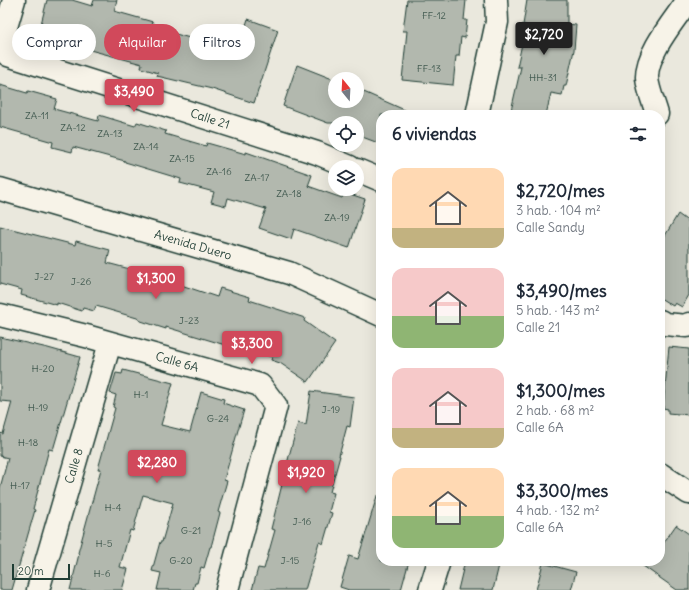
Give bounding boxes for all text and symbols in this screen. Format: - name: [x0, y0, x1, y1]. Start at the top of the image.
- house number: FF-12: [422, 9, 447, 22]
- pin: $2,720: [511, 22, 577, 56]
- chip: Comprar: [12, 24, 96, 60]
- chip: Alquilar: [104, 24, 181, 60]
- chip: Filtros: [189, 24, 255, 60]
- text: $2,720: [524, 26, 564, 43]
- house number: FF-13: [417, 62, 442, 75]
- house number: HH-31: [529, 71, 557, 84]
- north arrow: [328, 72, 364, 108]
- map controls: [328, 72, 364, 196]
- pin: $3,490: [101, 79, 167, 113]
- text: $3,490: [114, 83, 154, 100]
- street label: Calle 21: [188, 105, 232, 132]
- house number: ZA-11: [25, 109, 49, 122]
- button: locate: [328, 116, 364, 152]
- house number: ZA-12: [60, 121, 86, 134]
- text: 6 viviendas: [392, 123, 476, 145]
- icon: filters: [627, 123, 649, 145]
- house number: ZA-13: [97, 127, 123, 140]
- house number: ZA-14: [133, 140, 159, 153]
- house number: ZA-15: [169, 152, 195, 165]
- button: layers: [328, 160, 364, 196]
- house number: ZA-16: [206, 165, 232, 178]
- house number: ZA-17: [245, 171, 269, 184]
- text: $2,720/mes: [516, 180, 605, 202]
- icon: home: [424, 184, 472, 232]
- house number: ZA-18: [276, 187, 302, 200]
- text: 3 hab. · 104 m²: [516, 202, 601, 219]
- house number: ZA-19: [324, 211, 350, 224]
- text: Calle Sandy: [516, 219, 585, 236]
- street label: Avenida Duero: [153, 226, 234, 263]
- pin: $1,300: [123, 266, 189, 300]
- house number: J-27: [34, 270, 54, 283]
- text: $1,300: [136, 270, 176, 287]
- house number: J-26: [71, 275, 91, 288]
- text: $3,490/mes: [516, 280, 607, 302]
- icon: home: [424, 284, 472, 332]
- text: 5 hab. · 143 m²: [516, 302, 600, 319]
- house number: J-23: [179, 314, 200, 327]
- text: Calle 21: [516, 319, 560, 336]
- pin: $3,300: [219, 331, 285, 365]
- text: $3,300: [231, 335, 273, 352]
- street label: Calle 6A: [154, 348, 201, 375]
- house number: H-20: [31, 362, 55, 375]
- text: $1,300/mes: [516, 380, 605, 402]
- icon: home: [424, 384, 472, 432]
- house number: H-1: [134, 388, 148, 401]
- house number: H-19: [28, 401, 49, 414]
- text: 2 hab. · 68 m²: [516, 402, 594, 419]
- house number: J-19: [322, 403, 341, 416]
- house number: G-24: [207, 412, 229, 425]
- text: Calle 6A: [516, 419, 564, 436]
- house number: H-18: [18, 436, 39, 449]
- street label: Calle 8: [61, 446, 86, 485]
- pin: $2,280: [124, 450, 190, 484]
- text: $2,280: [137, 454, 177, 471]
- pin: $1,920: [273, 460, 339, 494]
- text: $1,920: [287, 464, 325, 481]
- house number: H-17: [10, 479, 30, 492]
- text: $3,300/mes: [516, 480, 608, 502]
- icon: home: [424, 484, 472, 532]
- house number: H-4: [104, 501, 122, 514]
- text: 4 hab. · 132 m²: [516, 502, 600, 519]
- house number: J-16: [293, 515, 312, 528]
- text: Calle 6A: [516, 519, 564, 536]
- house number: G-21: [181, 524, 201, 537]
- house number: H-5: [95, 537, 113, 550]
- house number: G-20: [169, 554, 193, 567]
- house number: J-15: [281, 554, 300, 567]
- scale bar: [12, 562, 70, 581]
- text: 20 m: [18, 564, 44, 578]
- house number: H-6: [93, 567, 111, 580]

